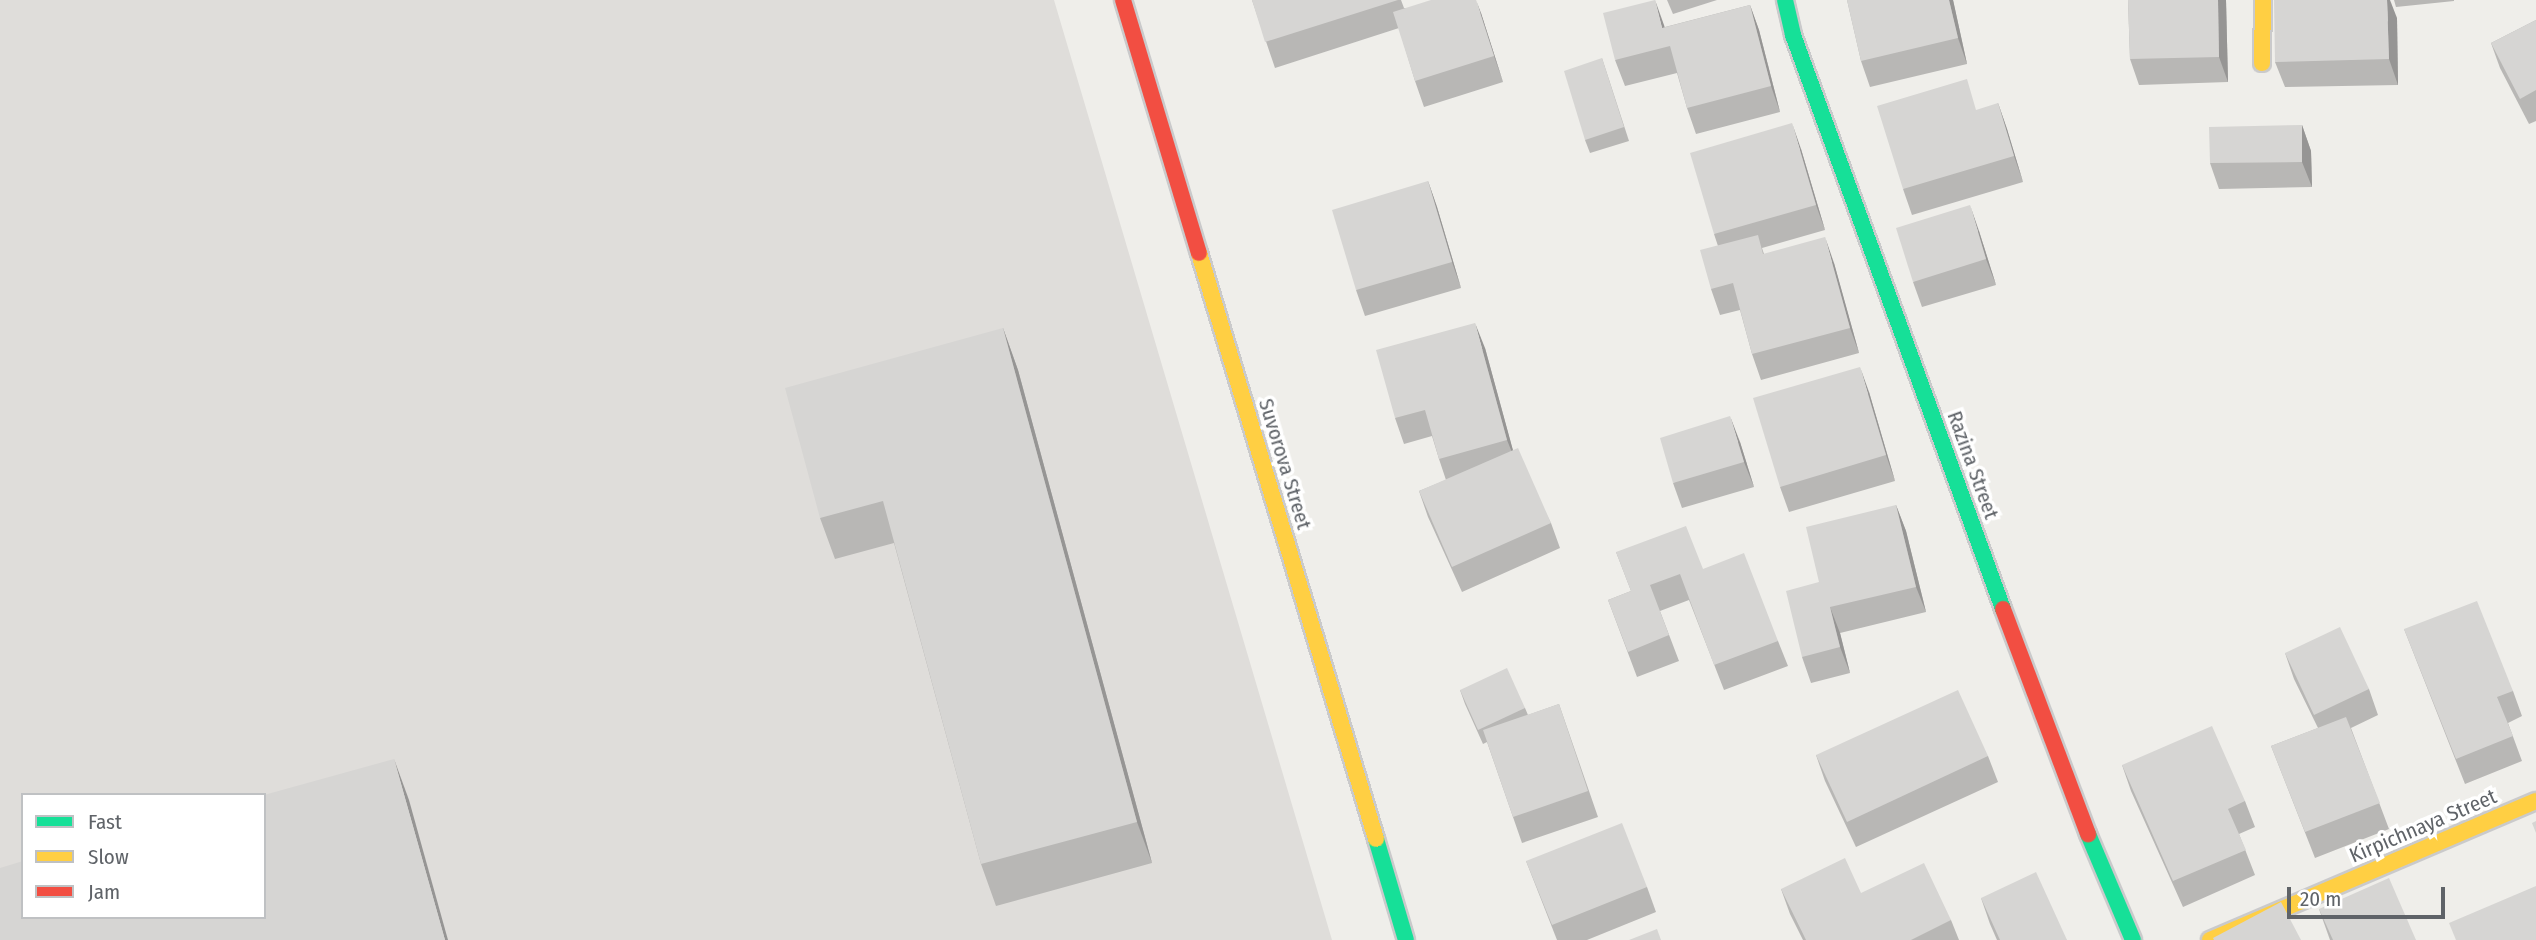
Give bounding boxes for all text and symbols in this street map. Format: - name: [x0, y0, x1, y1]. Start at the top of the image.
- street label: Suvorova Street: [1253, 396, 1317, 532]
- street label: Razina Street: [1942, 408, 2004, 522]
- street label: Kirpichnaya Street: [2346, 784, 2500, 868]
- legend: [21, 793, 266, 919]
- text: Fast: [88, 809, 122, 835]
- text: Slow: [88, 844, 129, 870]
- scale bar: [2291, 874, 2448, 918]
- text: Jam: [88, 879, 120, 905]
- text: 20 m: [2300, 886, 2341, 912]

